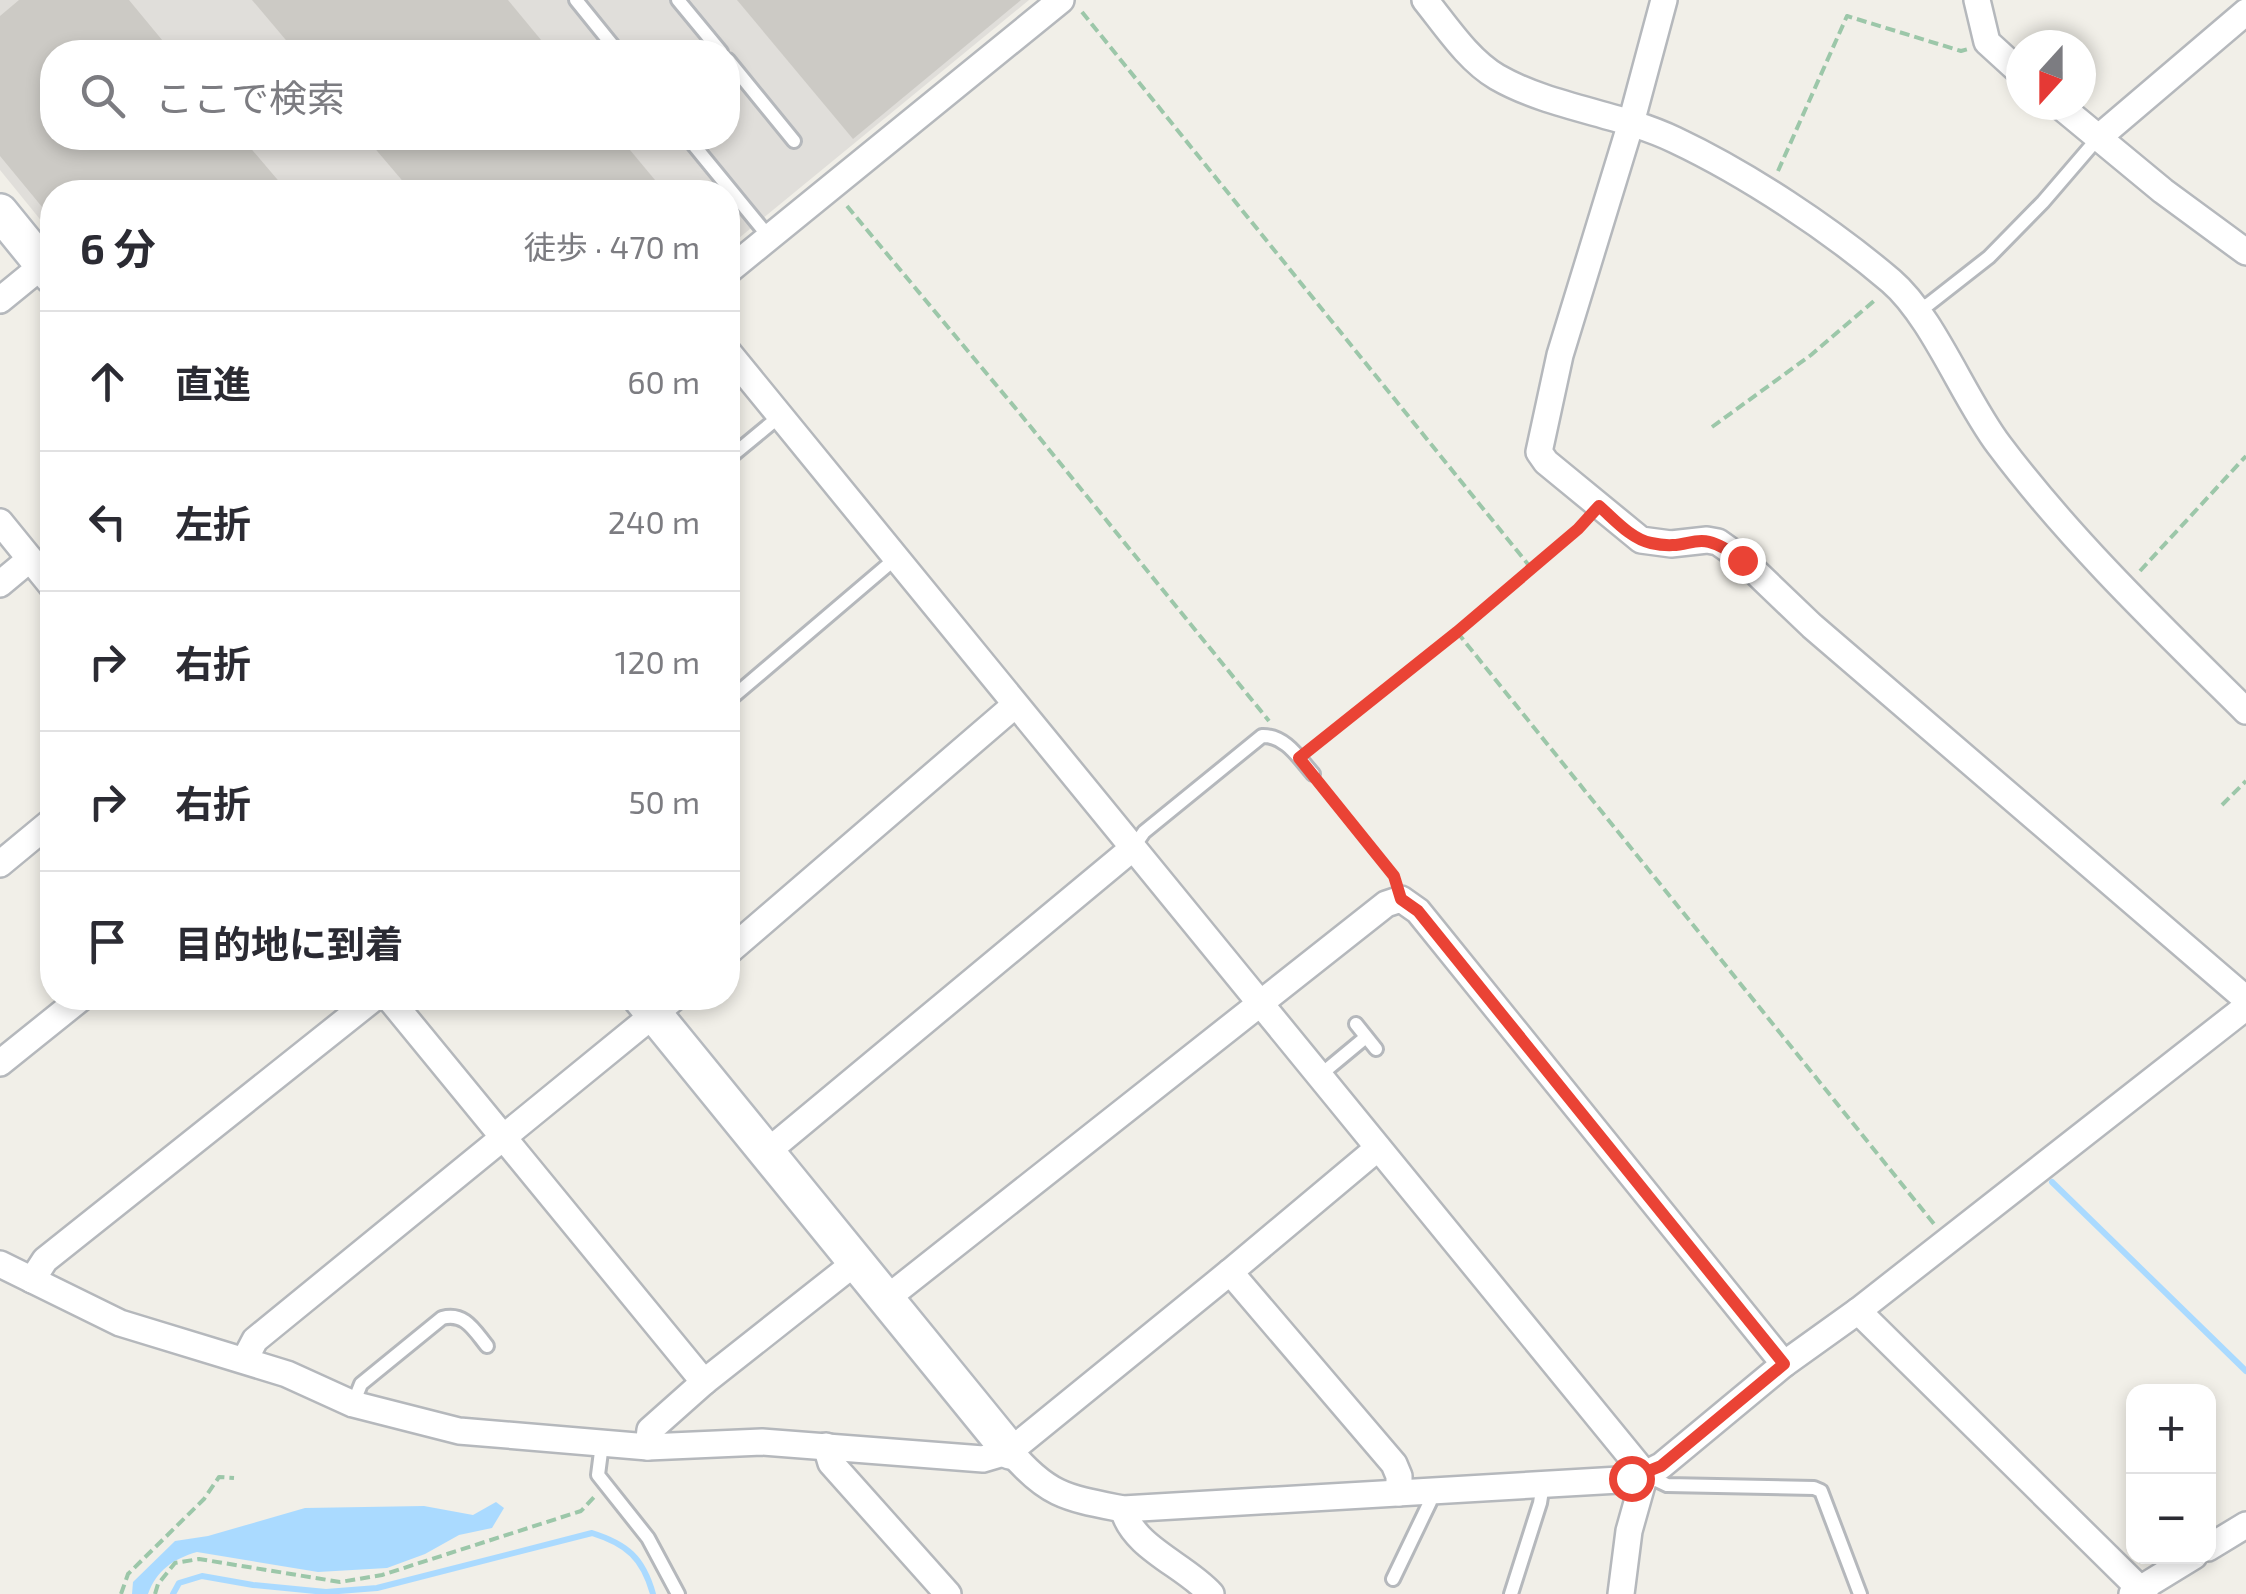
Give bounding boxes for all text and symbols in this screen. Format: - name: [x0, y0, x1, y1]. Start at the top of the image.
- north arrow: [2006, 30, 2096, 120]
- search box: [40, 40, 740, 150]
- icon: search: [75, 68, 130, 123]
- text: ここで検索: [155, 74, 345, 120]
- text: 6 分: [80, 222, 156, 272]
- text: 徒歩 · 470 m: [524, 227, 700, 265]
- icon: ahead: [80, 354, 135, 409]
- text: 直進: [175, 360, 251, 406]
- text: 60 m: [627, 362, 700, 400]
- icon: left: [80, 494, 135, 549]
- text: 左折: [175, 500, 251, 546]
- text: 240 m: [608, 502, 700, 540]
- route end: [1720, 538, 1766, 584]
- icon: right: [80, 634, 135, 689]
- text: 右折: [175, 640, 251, 686]
- text: 120 m: [615, 642, 700, 680]
- icon: right: [80, 774, 135, 829]
- text: 右折: [175, 780, 251, 826]
- text: 50 m: [628, 782, 700, 820]
- icon: arrive: [80, 914, 135, 969]
- text: 目的地に到着: [175, 920, 403, 966]
- map controls: [2126, 1384, 2216, 1564]
- button: +: [2126, 1384, 2216, 1474]
- route start: [1609, 1456, 1655, 1502]
- button: −: [2126, 1474, 2216, 1564]

